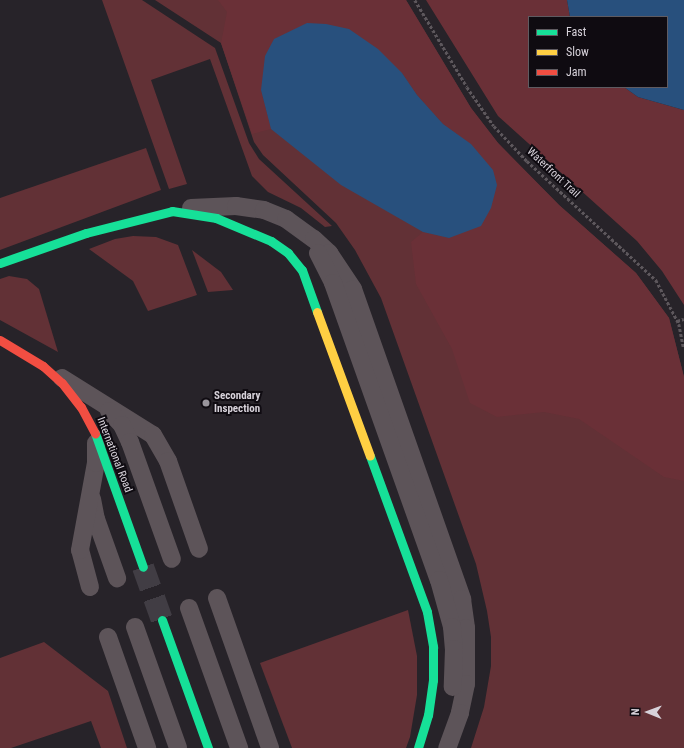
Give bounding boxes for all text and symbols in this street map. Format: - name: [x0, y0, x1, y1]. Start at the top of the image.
- legend: [528, 16, 668, 88]
- text: Fast: [566, 25, 586, 39]
- text: Slow: [566, 45, 589, 59]
- text: Jam: [566, 65, 587, 79]
- street label: Waterfront Trail: [524, 145, 582, 201]
- place label: Secondary Inspection: [214, 390, 260, 416]
- marker: Secondary Inspection: [201, 398, 211, 408]
- street label: International Road: [94, 416, 134, 494]
- north arrow: [628, 692, 668, 732]
- text: N: [629, 708, 642, 715]

